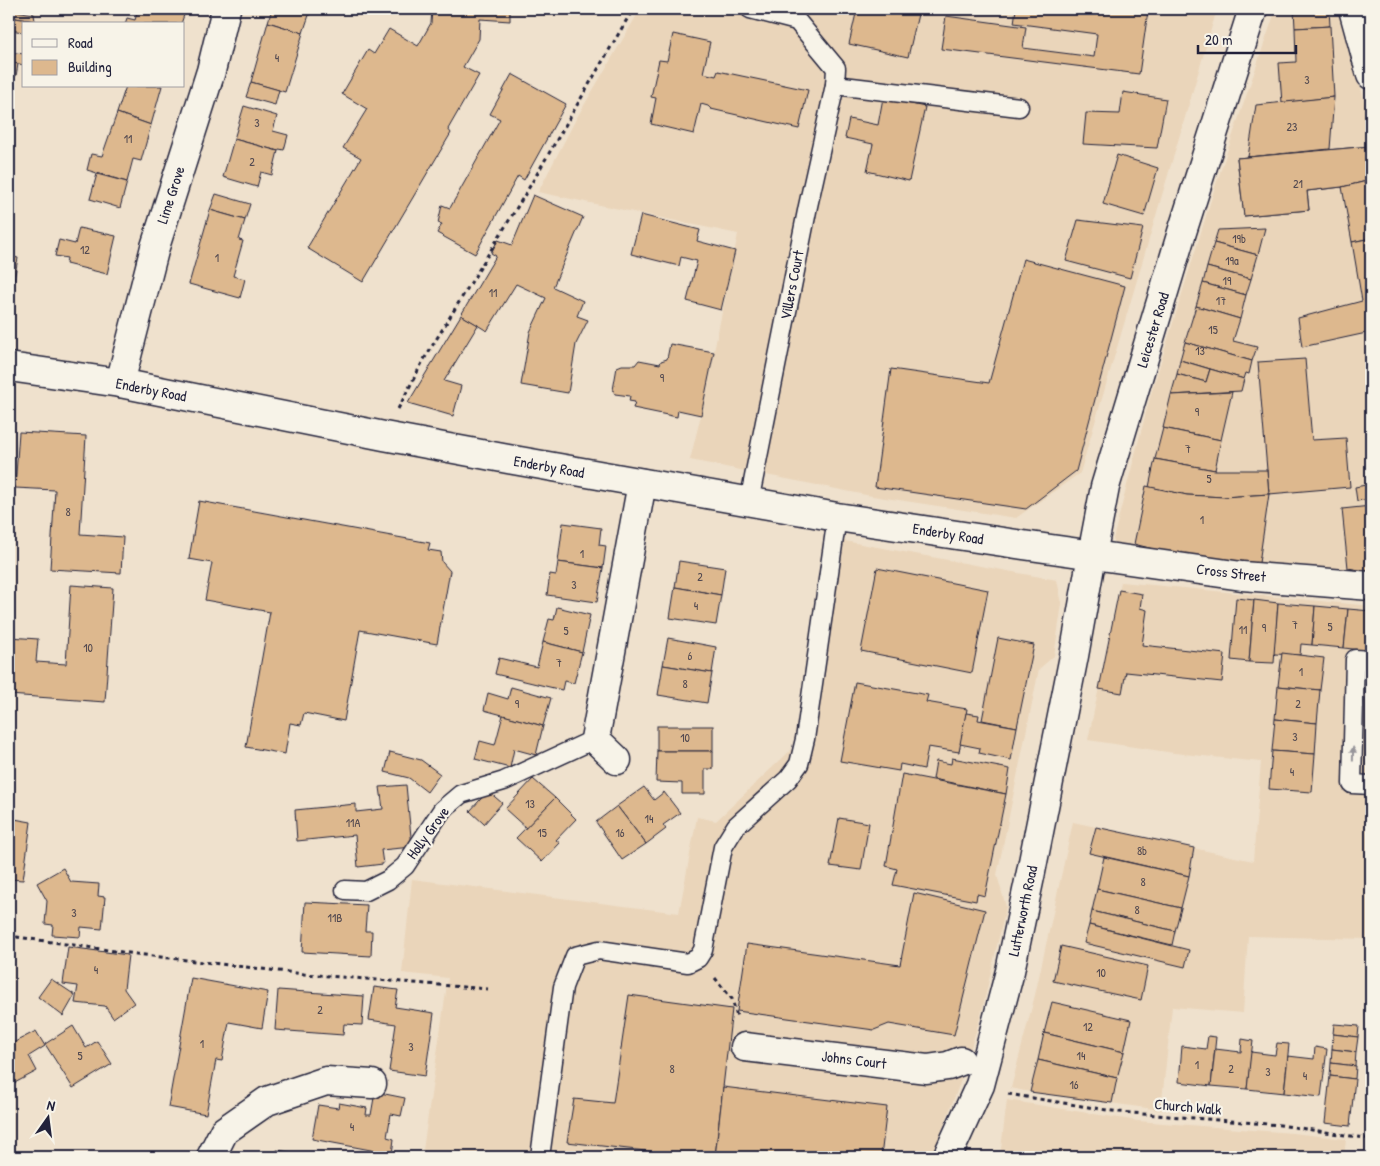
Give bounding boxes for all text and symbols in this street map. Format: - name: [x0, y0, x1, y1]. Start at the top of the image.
- legend: [22, 22, 185, 88]
- scale bar: [1198, 22, 1295, 54]
- text: 20 m: [1205, 29, 1232, 50]
- text: Road: [68, 32, 93, 53]
- house number: 4: [275, 49, 280, 66]
- text: Building: [68, 56, 112, 77]
- house number: 3: [1304, 71, 1310, 88]
- house number: 3: [254, 114, 260, 131]
- house number: 23: [1287, 118, 1298, 135]
- house number: 11: [124, 130, 132, 147]
- house number: 2: [249, 153, 255, 170]
- street label: Lime Grove: [151, 163, 190, 226]
- house number: 21: [1293, 175, 1303, 192]
- house number: 19b: [1232, 230, 1246, 247]
- house number: 12: [80, 241, 90, 258]
- street label: Villers Court: [774, 248, 809, 321]
- house number: 1: [215, 249, 219, 266]
- house number: 19a: [1225, 252, 1239, 269]
- house number: 19: [1223, 272, 1232, 289]
- house number: 11: [489, 284, 497, 301]
- street label: Leicester Road: [1131, 290, 1174, 370]
- house number: 17: [1216, 292, 1226, 309]
- house number: 15: [1208, 321, 1218, 338]
- house number: 13: [1195, 342, 1205, 359]
- house number: 9: [660, 369, 665, 386]
- street label: Enderby Road: [114, 372, 188, 407]
- house number: 9: [1195, 403, 1200, 420]
- house number: 7: [1185, 440, 1191, 457]
- street label: Enderby Road: [512, 450, 586, 483]
- house number: 5: [1206, 470, 1212, 487]
- house number: 8: [65, 503, 71, 520]
- house number: 1: [1200, 511, 1204, 528]
- street label: Enderby Road: [911, 518, 985, 549]
- house number: 1: [580, 545, 584, 562]
- street label: Cross Street: [1195, 558, 1268, 587]
- house number: 2: [697, 568, 703, 585]
- house number: 3: [571, 576, 577, 593]
- house number: 4: [694, 597, 699, 614]
- house number: 7: [1292, 616, 1298, 633]
- house number: 5: [1327, 618, 1333, 635]
- house number: 9: [1262, 619, 1267, 636]
- house number: 11: [1239, 621, 1247, 638]
- house number: 5: [563, 622, 569, 639]
- house number: 10: [83, 639, 93, 656]
- house number: 6: [688, 647, 693, 664]
- house number: 7: [556, 654, 562, 671]
- house number: 1: [1299, 663, 1303, 680]
- house number: 8: [682, 675, 688, 692]
- house number: 9: [515, 695, 520, 712]
- house number: 2: [1295, 695, 1301, 712]
- house number: 3: [1292, 728, 1298, 745]
- house number: 10: [680, 729, 690, 746]
- one-way arrow: [1349, 746, 1357, 762]
- house number: 4: [1290, 763, 1295, 780]
- house number: 13: [525, 795, 535, 812]
- street label: Holly Grove: [401, 802, 454, 863]
- house number: 14: [645, 810, 654, 827]
- house number: 11A: [346, 814, 360, 831]
- house number: 15: [537, 824, 547, 841]
- house number: 16: [615, 824, 625, 841]
- house number: 8b: [1137, 842, 1147, 859]
- street label: Lutterworth Road: [1003, 864, 1042, 958]
- house number: 8: [1140, 873, 1146, 890]
- house number: 8: [1134, 901, 1140, 918]
- house number: 3: [71, 904, 77, 921]
- house number: 11B: [328, 909, 342, 926]
- house number: 4: [94, 961, 99, 978]
- house number: 10: [1096, 964, 1106, 981]
- house number: 2: [317, 1001, 323, 1018]
- house number: 12: [1083, 1018, 1093, 1035]
- house number: 1: [200, 1035, 204, 1052]
- house number: 3: [408, 1038, 414, 1055]
- street label: Johns Court: [820, 1045, 888, 1074]
- house number: 5: [77, 1047, 83, 1064]
- house number: 14: [1077, 1047, 1086, 1064]
- house number: 1: [1195, 1056, 1199, 1073]
- house number: 8: [669, 1060, 675, 1077]
- house number: 2: [1228, 1060, 1234, 1077]
- house number: 3: [1265, 1063, 1271, 1080]
- house number: 4: [1303, 1067, 1308, 1084]
- house number: 16: [1069, 1076, 1079, 1093]
- street label: Church Walk: [1154, 1093, 1222, 1120]
- north arrow: [22, 1094, 72, 1144]
- text: N: [45, 1095, 58, 1115]
- house number: 4: [350, 1118, 355, 1135]

